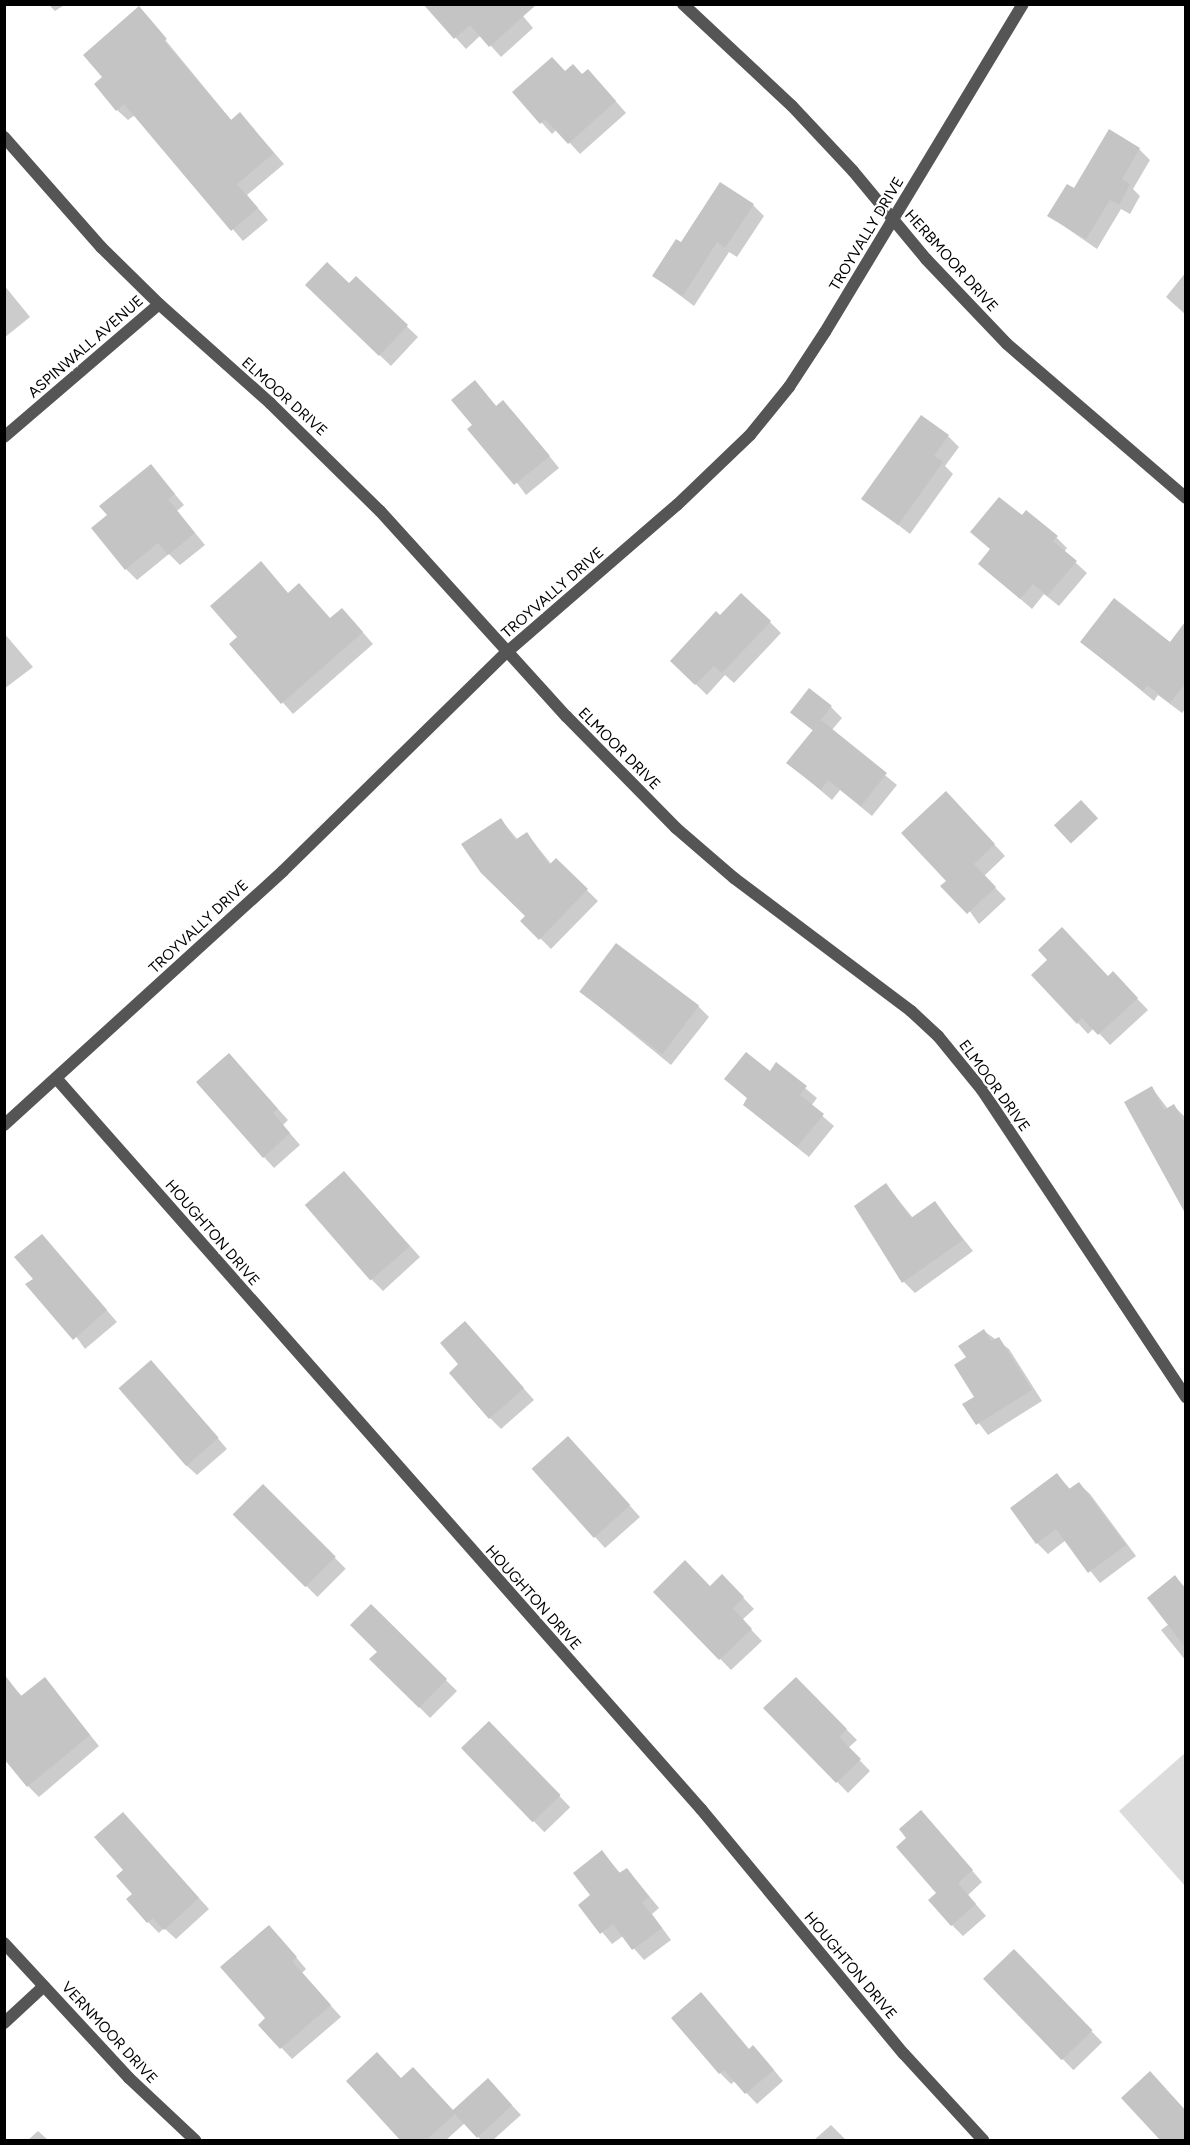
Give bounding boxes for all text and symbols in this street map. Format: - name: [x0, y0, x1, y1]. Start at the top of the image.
- street label: TROYVALLY DRIVE: [826, 174, 908, 294]
- street label: HERBMOOR DRIVE: [901, 206, 1001, 316]
- street label: ASPINWALL AVENUE: [25, 292, 147, 402]
- street label: ELMOOR DRIVE: [238, 354, 330, 440]
- street label: TROYVALLY DRIVE: [498, 544, 608, 642]
- street label: ELMOOR DRIVE: [574, 704, 664, 794]
- street label: TROYVALLY DRIVE: [146, 876, 252, 978]
- street label: ELMOOR DRIVE: [955, 1037, 1033, 1135]
- street label: HOUGHTON DRIVE: [161, 1176, 263, 1290]
- street label: HOUGHTON DRIVE: [481, 1542, 585, 1654]
- street label: HOUGHTON DRIVE: [800, 1909, 900, 2023]
- street label: VERNMOOR DRIVE: [57, 1978, 161, 2088]

